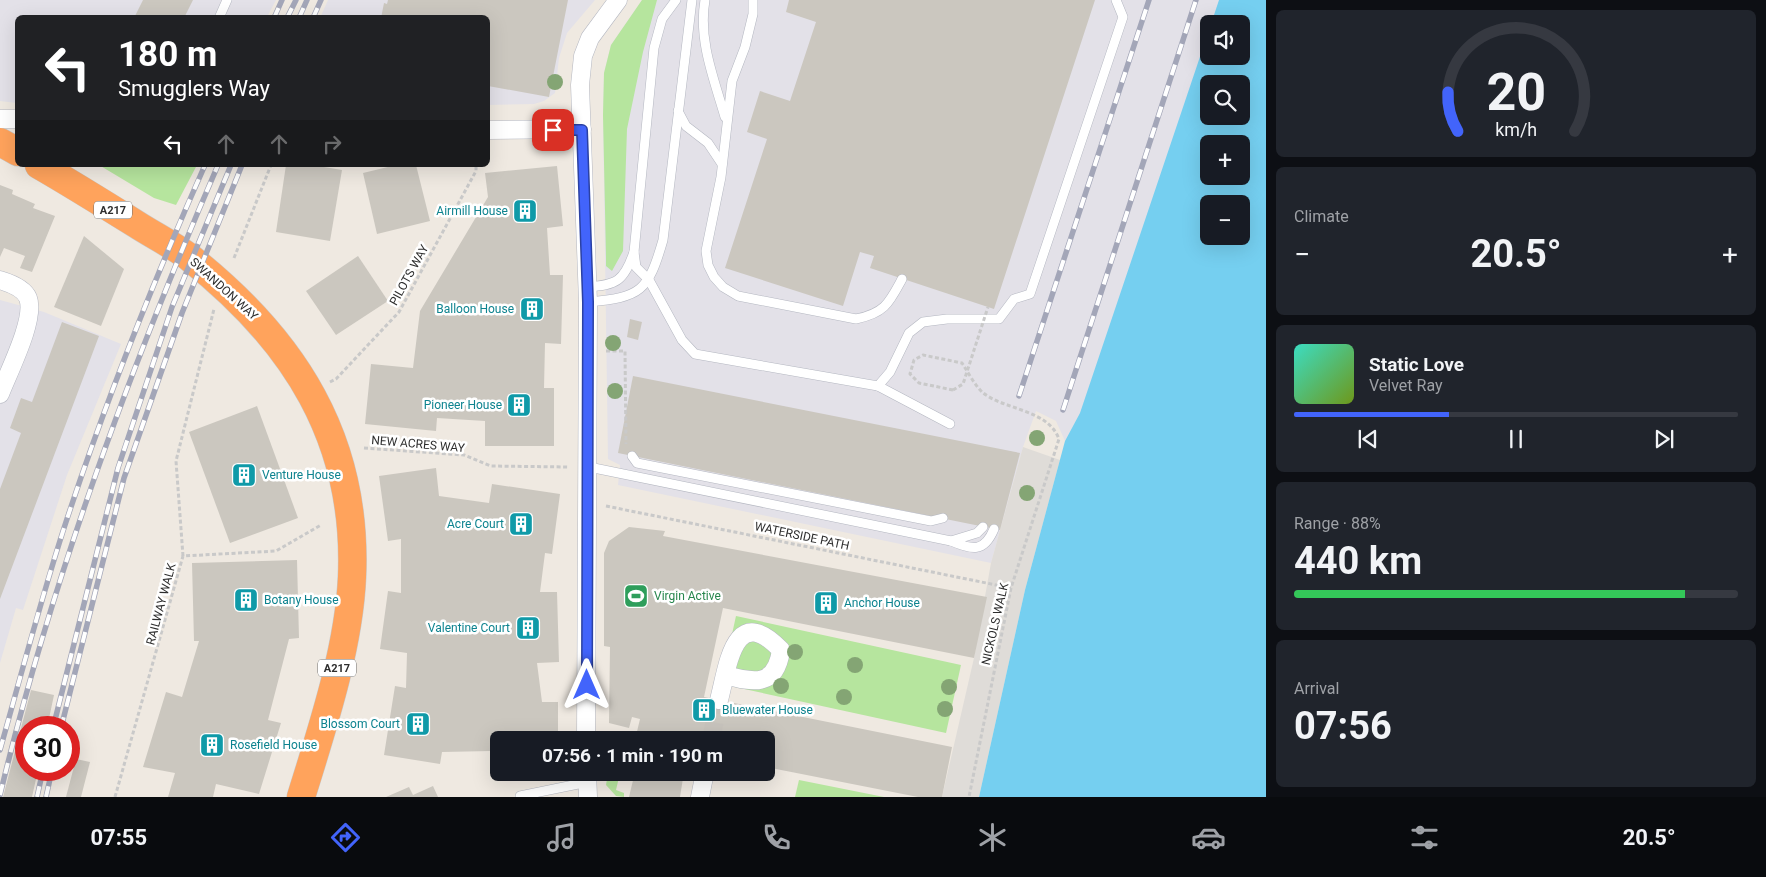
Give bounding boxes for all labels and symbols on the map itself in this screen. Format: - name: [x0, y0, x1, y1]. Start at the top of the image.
- pin: [532, 109, 574, 151]
- building icon: Airmill House: [512, 198, 538, 224]
- road number: A217: [94, 202, 132, 218]
- place label: Airmill House: [436, 204, 508, 218]
- street label: PILOTS WAY: [387, 242, 432, 308]
- street label: SWANDON WAY: [187, 255, 261, 324]
- building icon: Balloon House: [519, 296, 545, 322]
- place label: Balloon House: [436, 302, 514, 316]
- building icon: Pioneer House: [506, 392, 532, 418]
- place label: Pioneer House: [424, 398, 502, 412]
- street label: NEW ACRES WAY: [371, 433, 466, 455]
- building icon: Venture House: [231, 462, 257, 488]
- place label: Venture House: [262, 468, 341, 482]
- building icon: Acre Court: [508, 511, 534, 537]
- place label: Acre Court: [447, 517, 504, 531]
- street label: WATERSIDE PATH: [753, 519, 851, 553]
- street label: RAILWAY WALK: [143, 561, 179, 646]
- street label: NICKOLS WALK: [979, 581, 1011, 667]
- sports icon: Virgin Active: [623, 583, 649, 609]
- building icon: Botany House: [233, 587, 259, 613]
- place label: Virgin Active: [654, 589, 721, 603]
- building icon: Anchor House: [813, 590, 839, 616]
- place label: Botany House: [264, 593, 339, 607]
- place label: Anchor House: [844, 596, 920, 610]
- building icon: Valentine Court: [515, 615, 541, 641]
- place label: Valentine Court: [428, 621, 510, 635]
- position arrow: [560, 658, 612, 710]
- road number: A217: [318, 660, 356, 676]
- building icon: Bluewater House: [691, 697, 717, 723]
- place label: Bluewater House: [722, 703, 813, 717]
- building icon: Blossom Court: [405, 711, 431, 737]
- speed limit sign: 30: [15, 716, 80, 781]
- place label: Blossom Court: [320, 717, 400, 731]
- building icon: Rosefield House: [199, 732, 225, 758]
- place label: Rosefield House: [230, 738, 317, 752]

